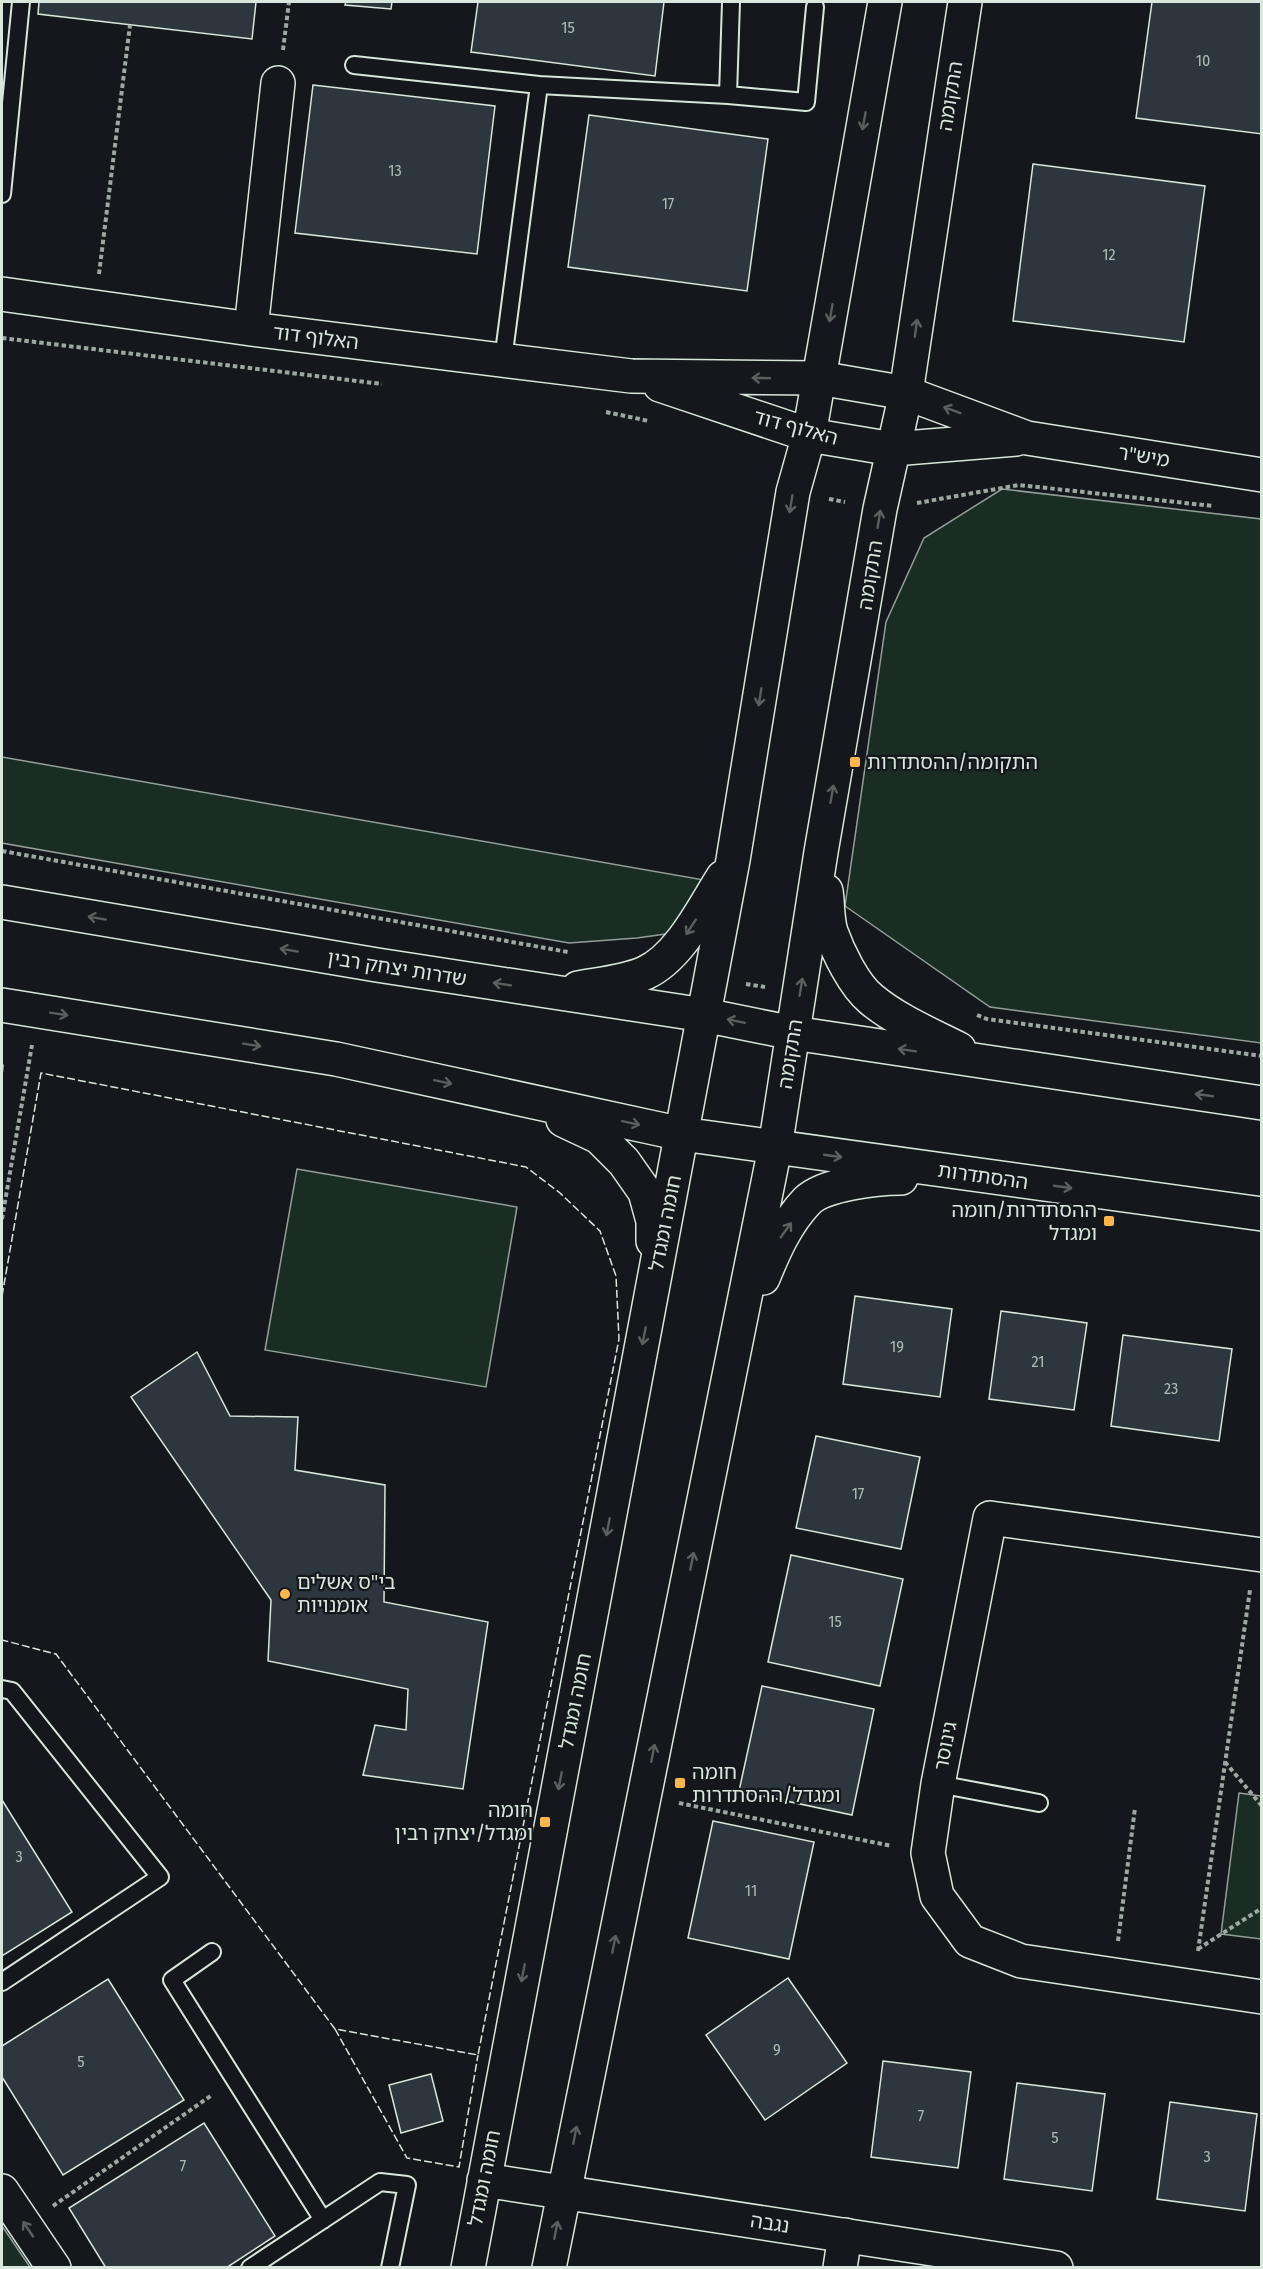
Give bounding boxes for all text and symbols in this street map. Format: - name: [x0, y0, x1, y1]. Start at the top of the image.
- house number: 15: [561, 18, 575, 37]
- house number: 10: [1196, 51, 1210, 70]
- street label: התקומה: [933, 59, 967, 133]
- one-way arrow: [858, 111, 869, 131]
- house number: 13: [388, 161, 402, 180]
- house number: 17: [662, 194, 675, 213]
- house number: 12: [1102, 245, 1116, 264]
- one-way arrow: [825, 303, 836, 323]
- one-way arrow: [910, 318, 921, 338]
- street label: האלוף דוד: [272, 320, 360, 354]
- one-way arrow: [751, 372, 771, 383]
- street label: האלוף דוד: [751, 404, 841, 450]
- one-way arrow: [943, 404, 962, 415]
- street label: מיש"ר: [1117, 440, 1171, 472]
- one-way arrow: [785, 494, 796, 513]
- one-way arrow: [874, 510, 885, 530]
- street label: התקומה: [853, 538, 887, 612]
- one-way arrow: [754, 686, 765, 706]
- place label: התקומה/ההסתדרות: [867, 750, 1038, 774]
- marker: התקומה/ההסתדרות: [848, 755, 862, 769]
- one-way arrow: [826, 785, 837, 805]
- one-way arrow: [87, 912, 107, 923]
- one-way arrow: [685, 919, 697, 935]
- one-way arrow: [279, 944, 299, 955]
- street label: שדרות יצחק רבין: [326, 945, 468, 991]
- one-way arrow: [796, 977, 807, 997]
- one-way arrow: [493, 979, 512, 990]
- one-way arrow: [49, 1009, 69, 1020]
- one-way arrow: [727, 1015, 746, 1026]
- street label: התקומה: [773, 1017, 807, 1091]
- one-way arrow: [241, 1040, 261, 1051]
- one-way arrow: [898, 1045, 917, 1056]
- one-way arrow: [433, 1077, 452, 1088]
- one-way arrow: [1194, 1089, 1214, 1100]
- one-way arrow: [621, 1118, 640, 1129]
- one-way arrow: [823, 1151, 843, 1162]
- street label: ההסתדרות: [936, 1158, 1030, 1194]
- street label: חומה ומגדל: [644, 1173, 686, 1273]
- one-way arrow: [1053, 1181, 1072, 1192]
- place label: ההסתדרות/חומה ומגדל: [952, 1198, 1097, 1245]
- marker: ההסתדרות/חומה ומגדל: [1102, 1214, 1116, 1228]
- one-way arrow: [780, 1222, 793, 1238]
- one-way arrow: [638, 1326, 649, 1345]
- house number: 19: [890, 1337, 904, 1356]
- house number: 21: [1032, 1352, 1044, 1371]
- house number: 23: [1164, 1379, 1178, 1398]
- house number: 17: [852, 1484, 865, 1503]
- one-way arrow: [602, 1517, 613, 1537]
- one-way arrow: [687, 1552, 698, 1572]
- place label: בי"ס אשלים אומנויות: [297, 1570, 396, 1617]
- marker: בי"ס אשלים אומנויות: [278, 1587, 292, 1601]
- house number: 15: [828, 1612, 842, 1631]
- street label: חומה ומגדל: [554, 1651, 596, 1751]
- street label: גינוסר: [929, 1719, 962, 1772]
- one-way arrow: [648, 1743, 659, 1763]
- place label: חומה ומגדל/ההסתדרות: [692, 1760, 840, 1807]
- one-way arrow: [554, 1771, 565, 1790]
- marker: חומה ומגדל/ההסתדרות: [673, 1776, 687, 1790]
- place label: חומה ומגדל/יצחק רבין: [395, 1798, 533, 1845]
- marker: חומה ומגדל/יצחק רבין: [538, 1815, 552, 1829]
- house number: 3: [15, 1847, 23, 1866]
- house number: 11: [745, 1881, 757, 1900]
- one-way arrow: [609, 1934, 620, 1954]
- one-way arrow: [517, 1962, 528, 1982]
- house number: 9: [773, 2040, 781, 2059]
- house number: 5: [77, 2052, 85, 2071]
- house number: 7: [918, 2106, 925, 2125]
- one-way arrow: [570, 2125, 581, 2145]
- street label: חומה ומגדל: [463, 2128, 505, 2228]
- house number: 5: [1051, 2128, 1059, 2147]
- house number: 3: [1203, 2147, 1211, 2166]
- house number: 7: [180, 2156, 187, 2175]
- street label: נגבה: [749, 2208, 791, 2238]
- one-way arrow: [551, 2220, 562, 2240]
- one-way arrow: [22, 2221, 34, 2238]

